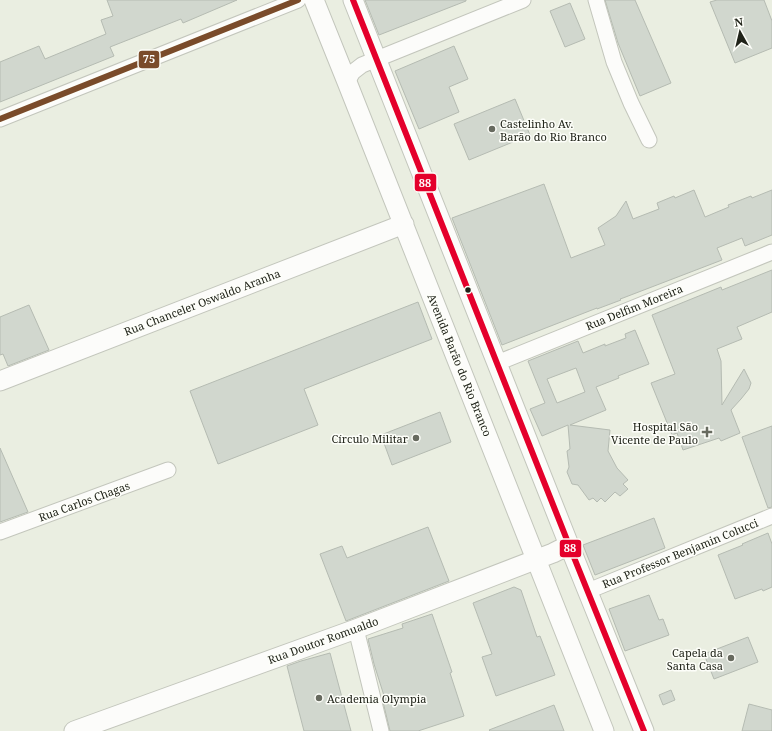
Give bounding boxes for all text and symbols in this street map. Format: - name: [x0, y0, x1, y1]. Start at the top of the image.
- north arrow: [720, 12, 760, 52]
- text: N: [733, 14, 744, 30]
- line badge: 75: [138, 50, 160, 69]
- text: 75: [143, 51, 155, 66]
- place label: Castelinho Av. Barão do Rio Branco: [500, 116, 607, 144]
- marker: Castelinho Av. Barão do Rio Branco: [487, 124, 497, 134]
- line badge: 88: [414, 173, 437, 192]
- text: 88: [419, 175, 431, 190]
- street label: Rua Chanceler Oswaldo Aranha: [122, 265, 282, 339]
- street label: Rua Delfim Moreira: [583, 281, 685, 333]
- unlabelled marker: [463, 285, 473, 295]
- street label: Avenida Barão do Rio Branco: [424, 291, 496, 439]
- place label: Hospital São Vicente de Paulo: [611, 419, 698, 447]
- marker: Hospital São Vicente de Paulo: [701, 426, 713, 438]
- place label: Círculo Militar: [332, 431, 409, 446]
- marker: Círculo Militar: [411, 433, 421, 443]
- street label: Rua Carlos Chagas: [36, 478, 132, 524]
- street label: Rua Professor Benjamin Colucci: [600, 515, 761, 591]
- line badge: 88: [559, 539, 582, 558]
- text: 88: [564, 540, 576, 555]
- street label: Rua Doutor Romualdo: [266, 613, 380, 667]
- place label: Capela da Santa Casa: [667, 645, 723, 673]
- marker: Capela da Santa Casa: [726, 653, 736, 663]
- place label: Academia Olympia: [327, 691, 426, 706]
- marker: Academia Olympia: [314, 693, 324, 703]

